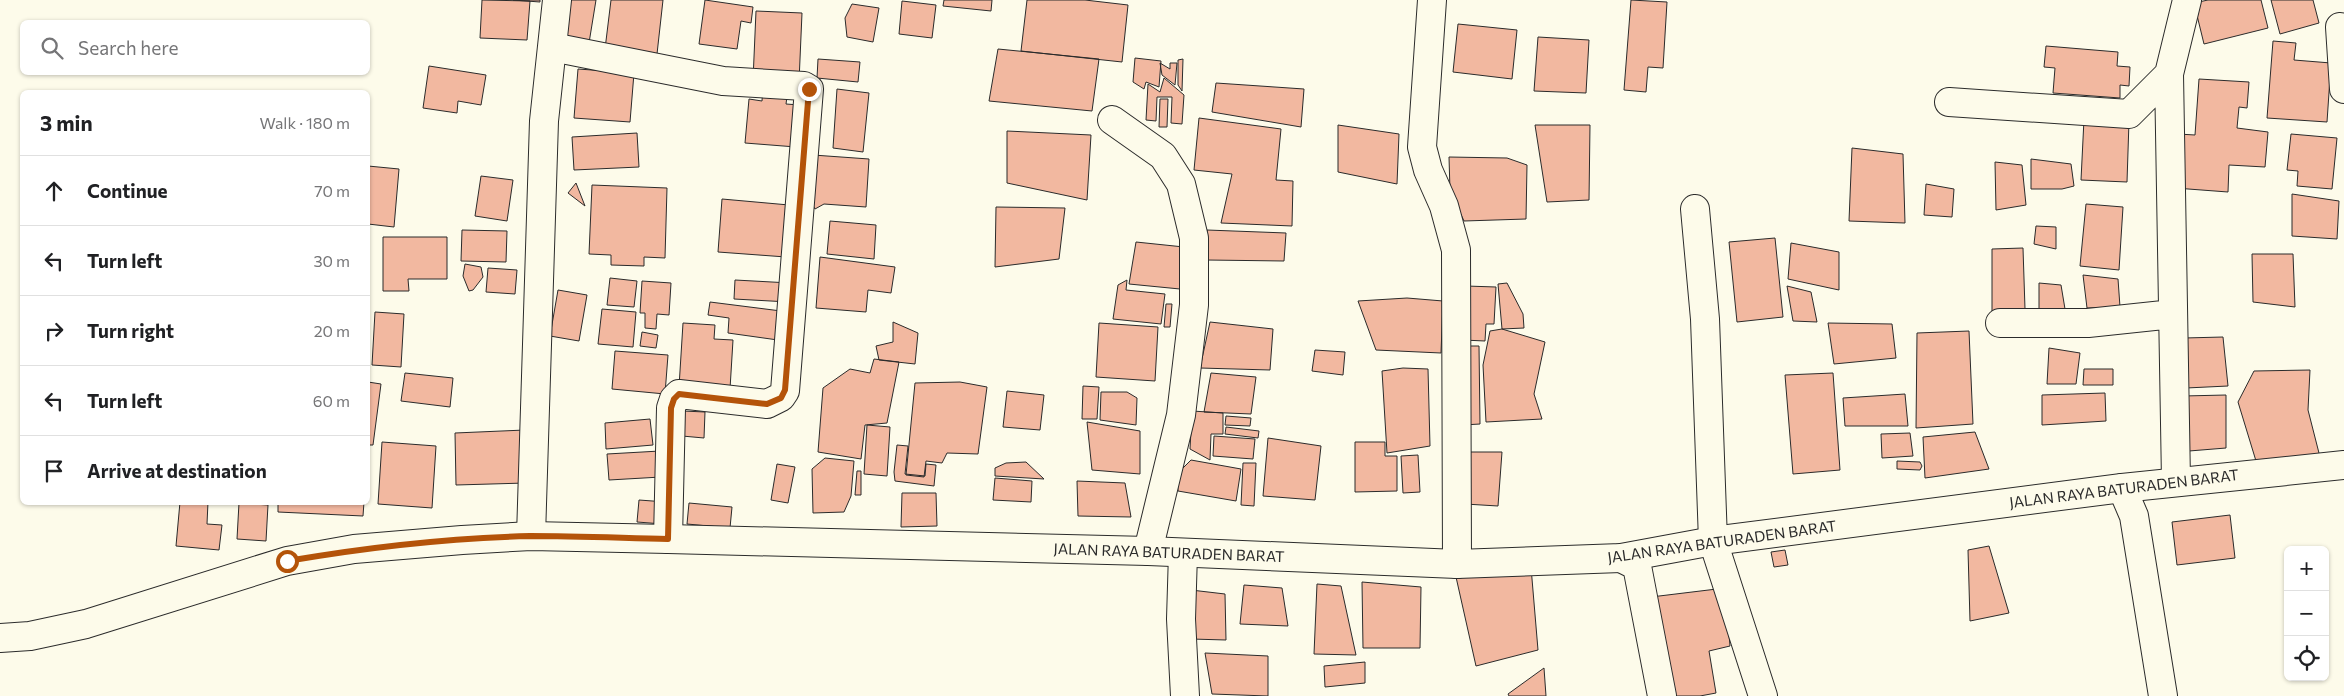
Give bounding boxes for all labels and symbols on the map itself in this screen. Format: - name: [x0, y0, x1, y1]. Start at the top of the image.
- route end: [798, 78, 821, 101]
- street label: JALAN RAYA BATURADEN BARAT: [2008, 465, 2240, 511]
- street label: JALAN RAYA BATURADEN BARAT: [1606, 516, 1838, 566]
- street label: JALAN RAYA BATURADEN BARAT: [1053, 539, 1285, 565]
- route start: [276, 550, 299, 573]

